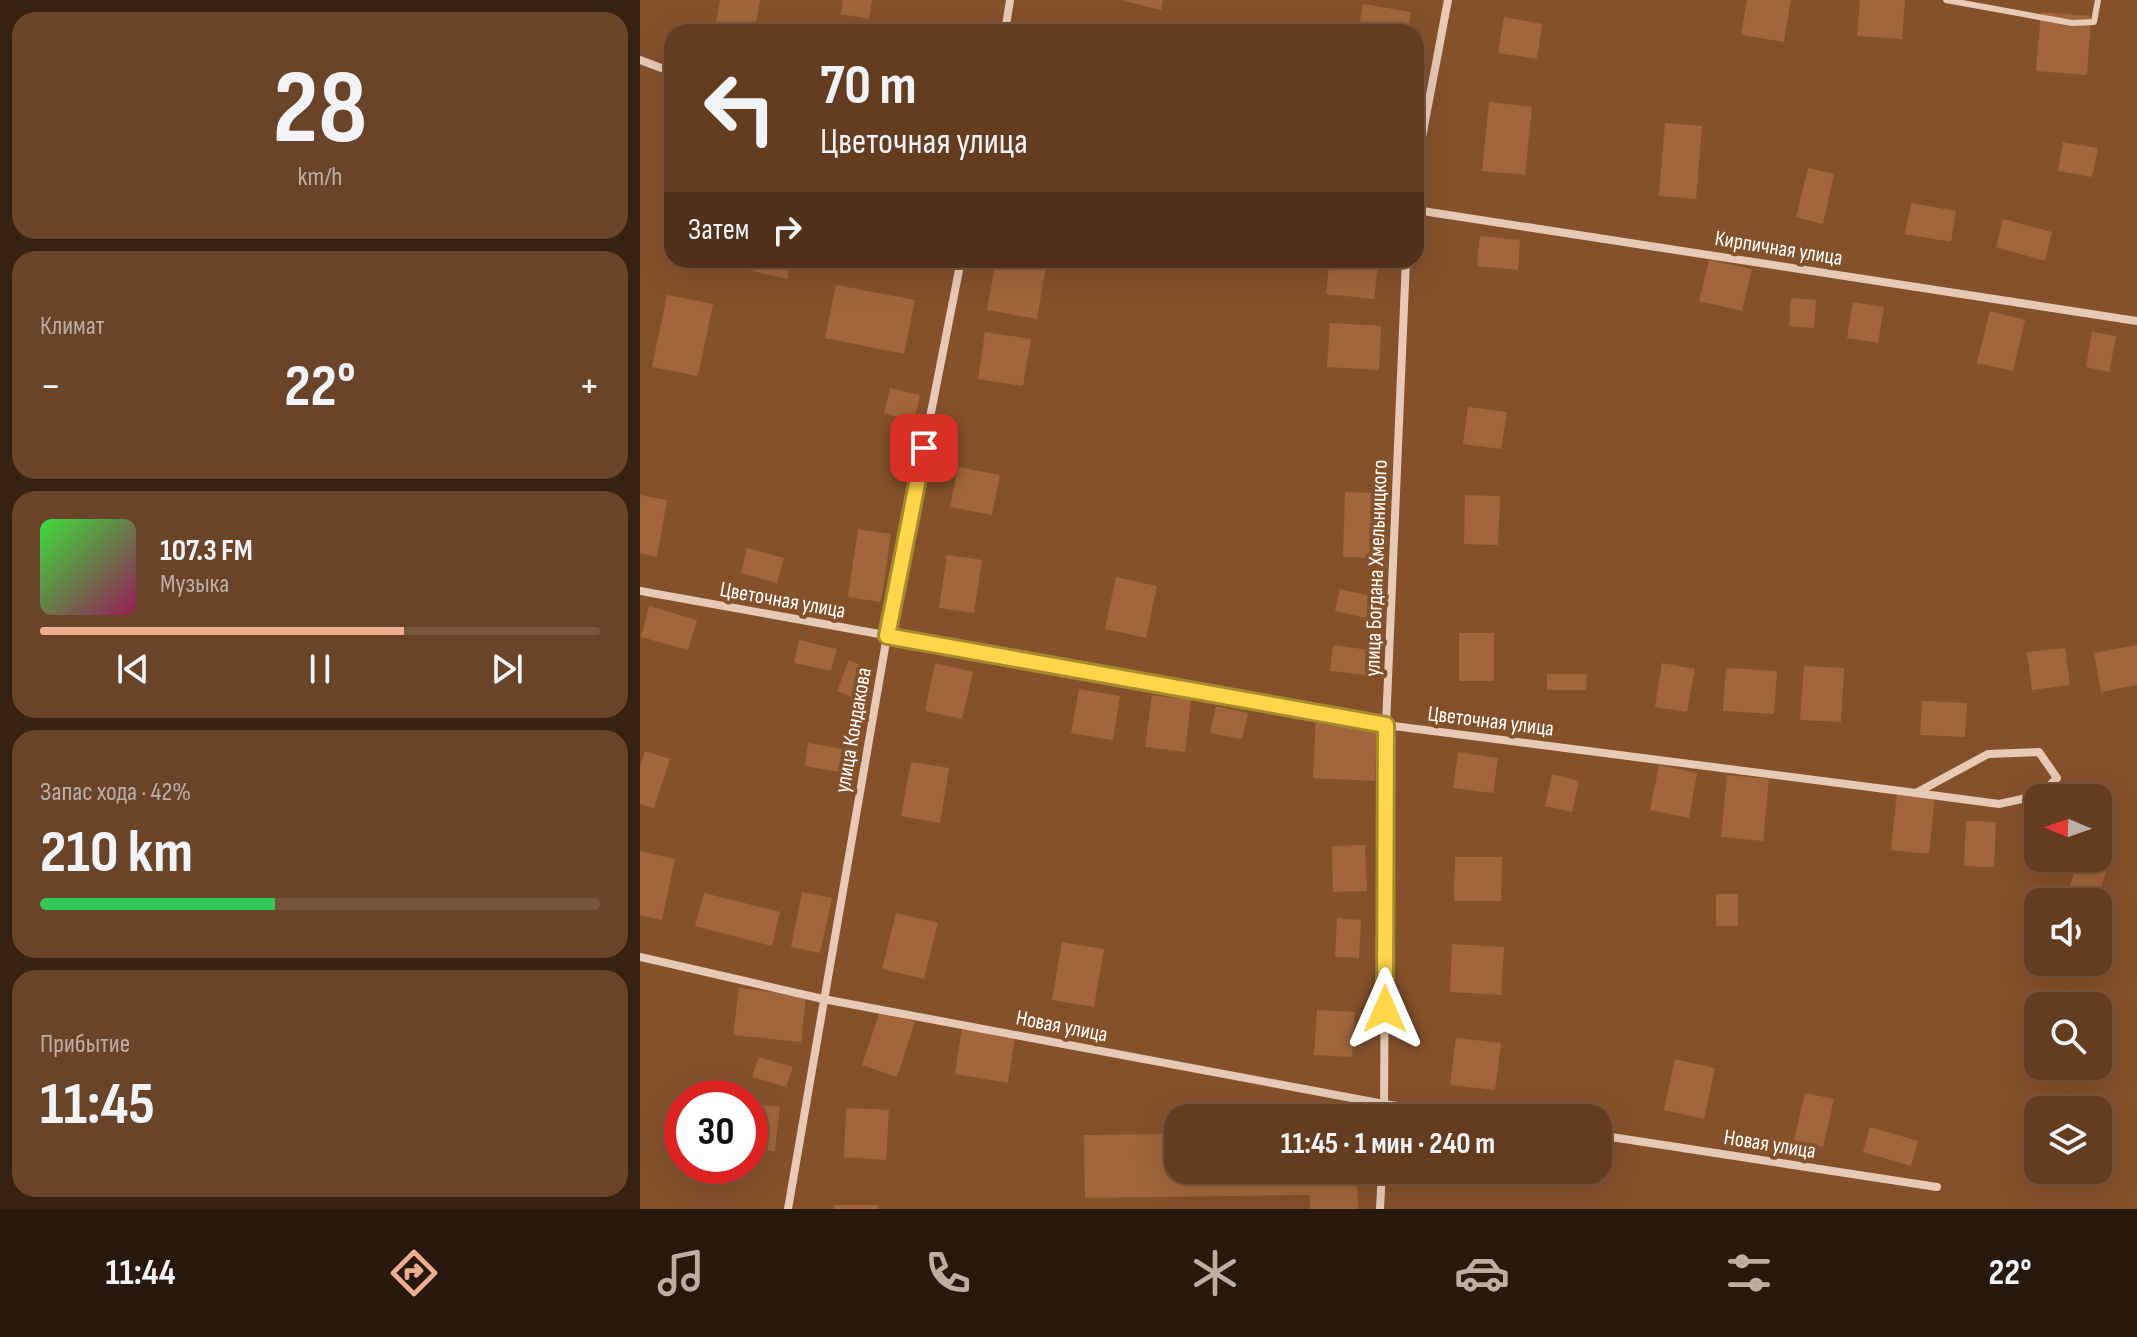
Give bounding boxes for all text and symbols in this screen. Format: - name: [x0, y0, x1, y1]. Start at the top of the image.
- text: 28: [273, 47, 367, 172]
- text: 70 m: [820, 53, 917, 120]
- icon: left: [688, 56, 792, 160]
- text: Цветочная улица: [820, 121, 1028, 164]
- text: km/h: [298, 162, 342, 193]
- icon: right: [765, 208, 809, 252]
- text: Затем: [688, 212, 749, 248]
- street label: Кирпичная улица: [1713, 225, 1845, 272]
- text: Климат: [40, 311, 104, 342]
- text: 22°: [284, 351, 356, 423]
- text: −: [40, 360, 62, 413]
- text: +: [578, 360, 600, 413]
- pin: [890, 414, 958, 482]
- icon: arrive: [902, 426, 946, 470]
- street label: улица Богдана Хмельницкого: [1359, 459, 1394, 677]
- text: 107.3 FM: [160, 533, 253, 569]
- text: Музыка: [160, 569, 229, 600]
- street label: Цветочная улица: [718, 576, 848, 625]
- icon: previous: [111, 647, 155, 691]
- icon: pause: [298, 647, 342, 691]
- icon: next: [485, 647, 529, 691]
- street label: улица Кондакова: [829, 666, 878, 795]
- street label: Цветочная улица: [1426, 700, 1555, 743]
- text: Запас хода · 42%: [40, 777, 191, 808]
- north arrow: [2024, 784, 2112, 872]
- map controls: [2024, 784, 2112, 1184]
- text: 210 km: [40, 817, 193, 889]
- button: sound: [2024, 888, 2112, 976]
- position arrow: [1343, 967, 1427, 1051]
- button: search: [2024, 992, 2112, 1080]
- street label: Новая улица: [1014, 1004, 1110, 1049]
- text: Прибытие: [40, 1029, 130, 1060]
- text: 11:45: [40, 1069, 155, 1141]
- speed limit sign: 30: [664, 1080, 768, 1184]
- button: layers: [2024, 1096, 2112, 1184]
- street label: Новая улица: [1722, 1124, 1818, 1165]
- text: 11:45 · 1 мин · 240 m: [1281, 1126, 1495, 1162]
- icon: directions: [386, 1245, 442, 1301]
- icon: music: [653, 1245, 709, 1301]
- icon: phone: [920, 1245, 976, 1301]
- icon: climate: [1187, 1245, 1243, 1301]
- icon: car: [1454, 1245, 1510, 1301]
- icon: filters: [1721, 1245, 1777, 1301]
- text: 11:44: [106, 1252, 175, 1295]
- text: 22°: [1989, 1252, 2031, 1295]

